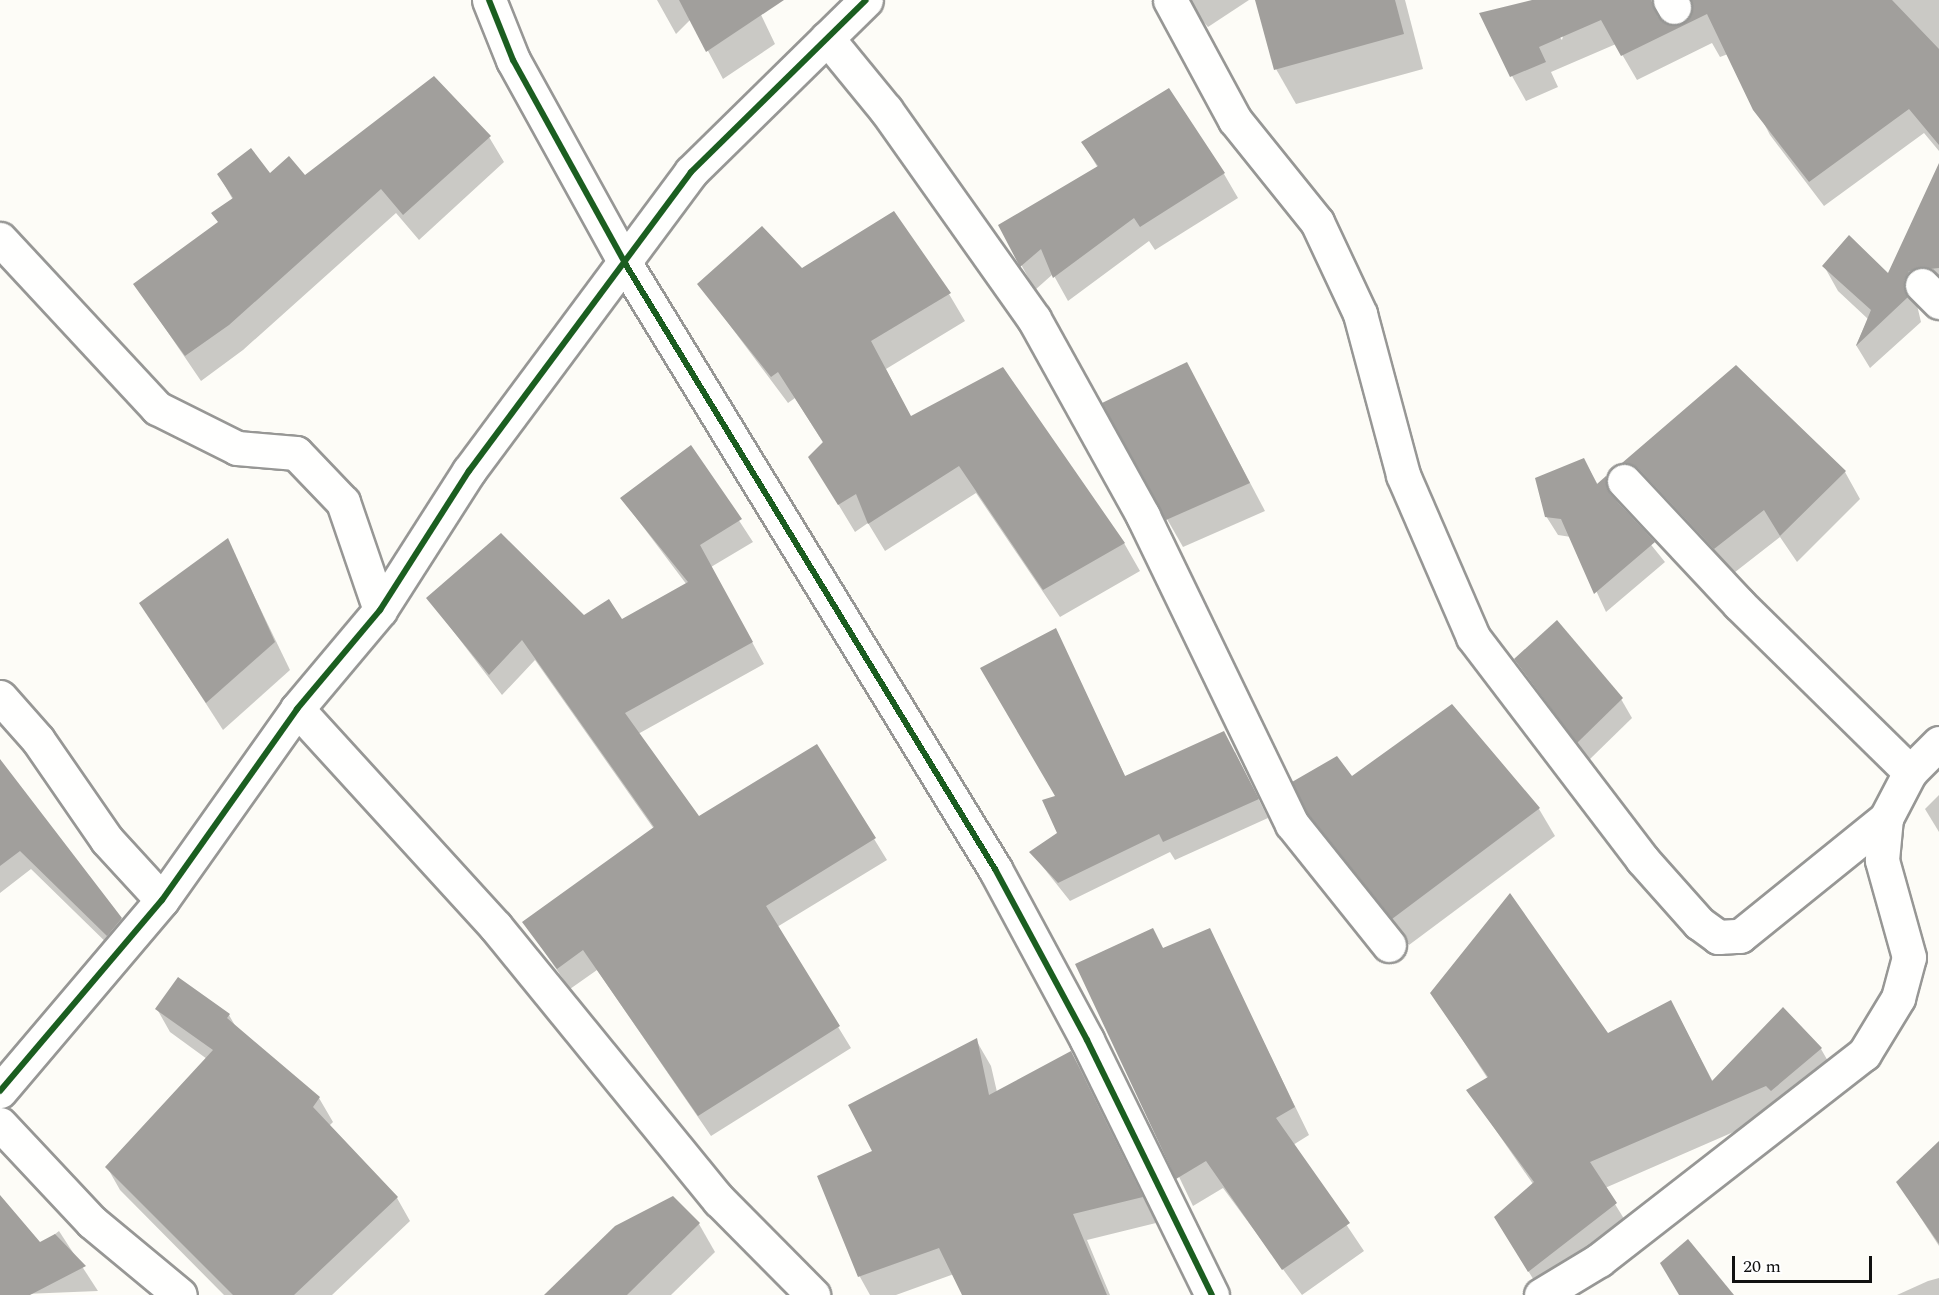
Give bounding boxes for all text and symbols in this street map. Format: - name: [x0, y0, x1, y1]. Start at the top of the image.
- scale bar: [1735, 1244, 1874, 1282]
- text: 20 m: [1743, 1253, 1781, 1280]

